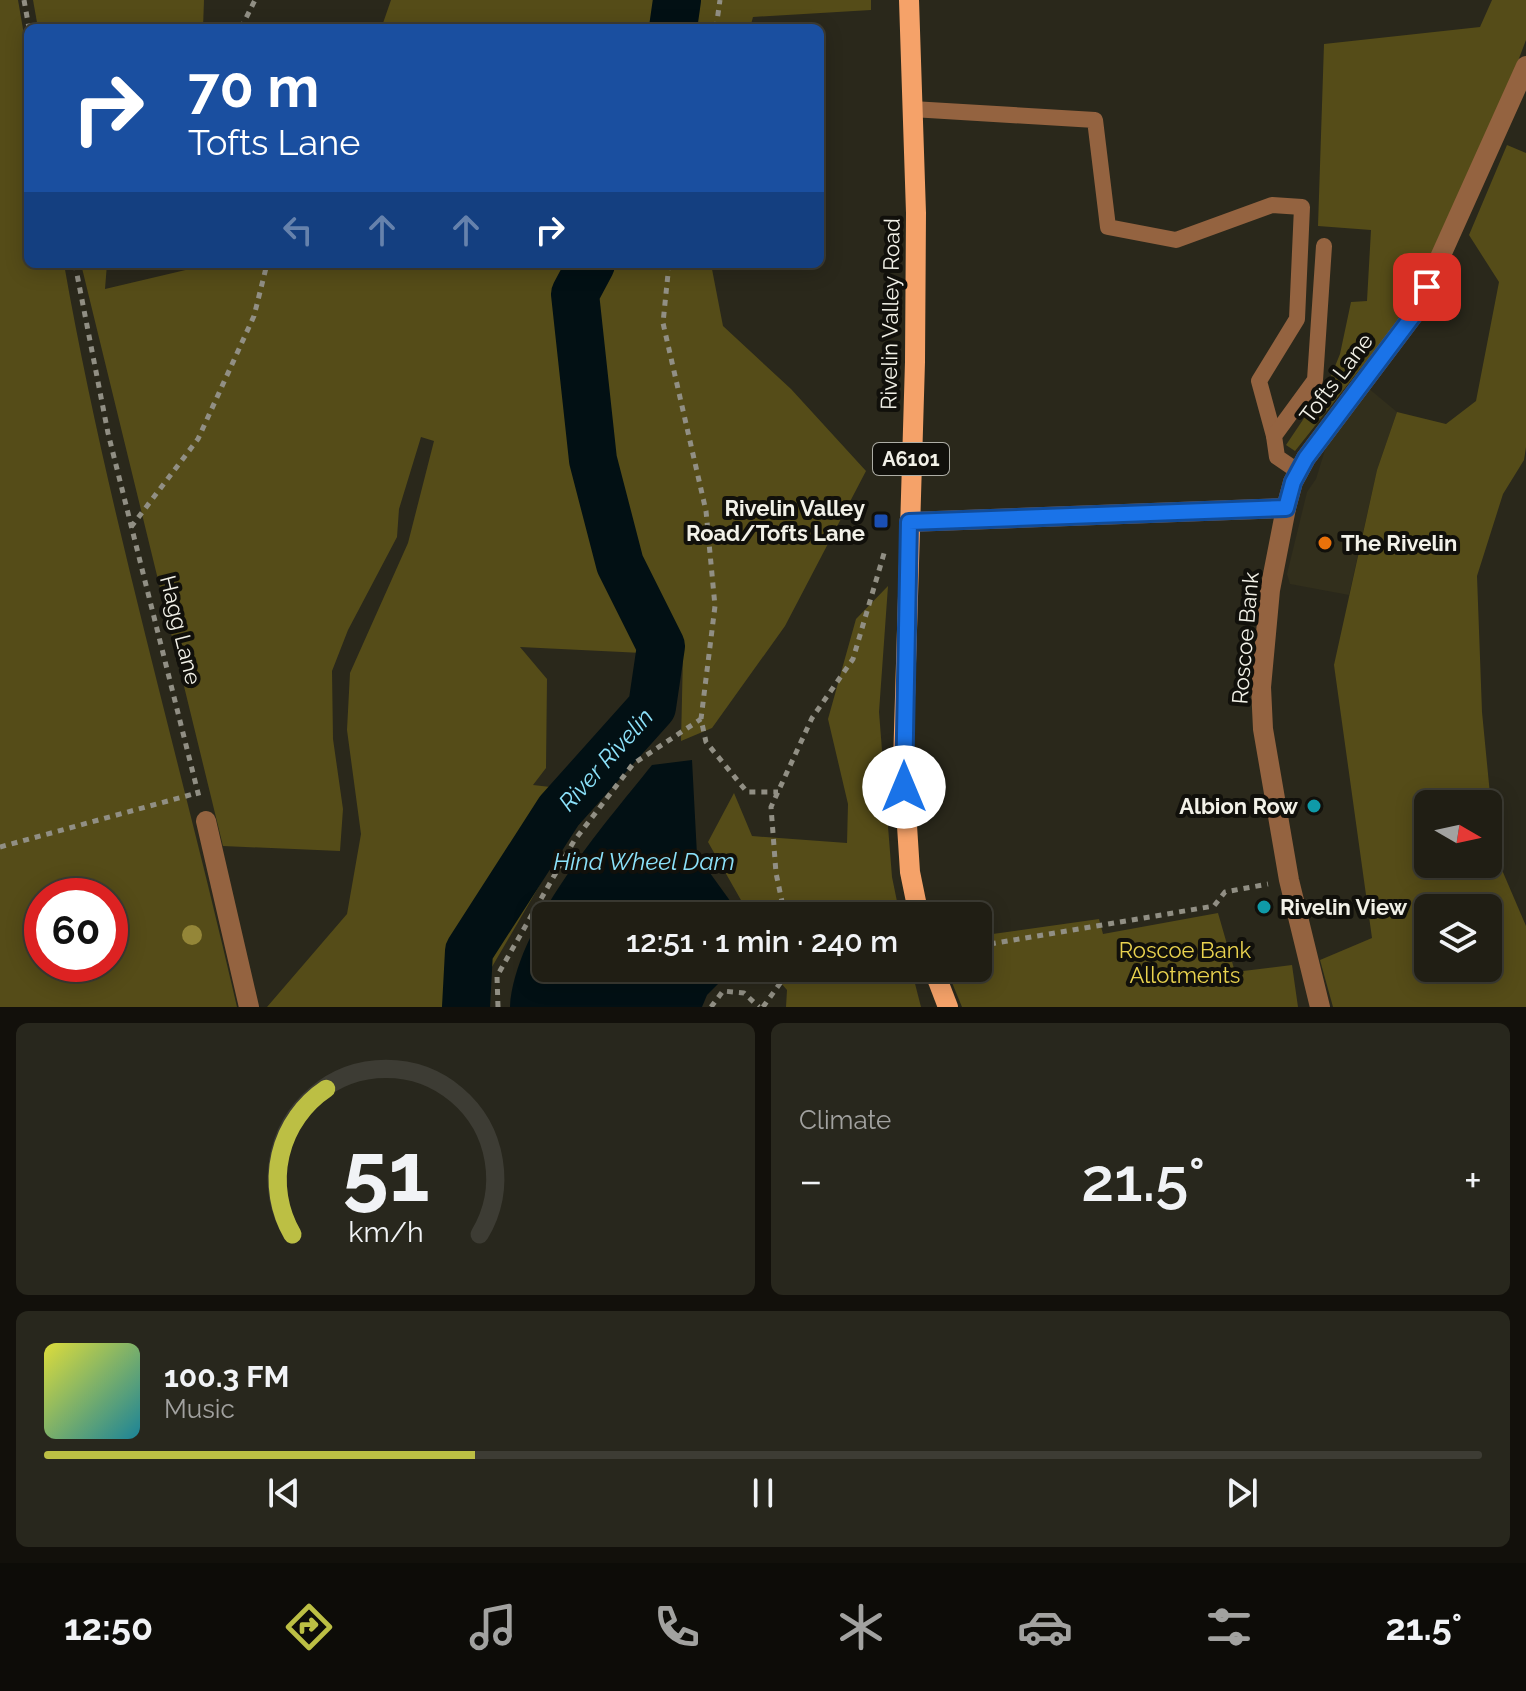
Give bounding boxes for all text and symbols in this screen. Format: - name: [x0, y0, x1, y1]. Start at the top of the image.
- text: 70 m: [188, 54, 319, 120]
- icon: right: [56, 56, 160, 160]
- text: Tofts Lane: [188, 121, 360, 163]
- icon: left: [276, 208, 320, 252]
- icon: ahead: [360, 208, 404, 252]
- icon: ahead: [444, 208, 488, 252]
- icon: right: [528, 208, 572, 252]
- street label: Rivelin Valley Road: [875, 218, 905, 410]
- pin: [1393, 253, 1461, 321]
- icon: arrive: [1405, 265, 1449, 309]
- street label: Tofts Lane: [1294, 328, 1378, 428]
- road number: A6101: [873, 443, 949, 475]
- place label: Rivelin Valley Road/Tofts Lane: [686, 495, 865, 546]
- marker: Rivelin Valley Road/Tofts Lane: [872, 512, 890, 530]
- place label: The Rivelin: [1341, 530, 1457, 556]
- marker: The Rivelin: [1316, 534, 1334, 552]
- street label: Roscoe Bank: [1226, 571, 1264, 705]
- street label: Hagg Lane: [155, 573, 207, 687]
- water label: River Rivelin: [552, 702, 659, 816]
- position arrow: [862, 745, 946, 829]
- north arrow: [1414, 790, 1502, 878]
- map controls: [1414, 790, 1502, 982]
- place label: Albion Row: [1179, 793, 1299, 819]
- marker: Albion Row: [1305, 797, 1323, 815]
- water label: Hind Wheel Dam: [553, 847, 735, 876]
- speed limit sign: 60: [24, 878, 128, 982]
- place label: Rivelin View: [1280, 894, 1408, 920]
- button: layers: [1414, 894, 1502, 982]
- marker: Rivelin View: [1255, 898, 1273, 916]
- text: 12:51 · 1 min · 240 m: [626, 924, 898, 959]
- park label: Roscoe Bank Allotments: [1119, 937, 1252, 988]
- text: Climate: [799, 1105, 891, 1135]
- text: 51: [342, 1123, 429, 1220]
- text: 21.5°: [1081, 1145, 1205, 1215]
- text: −: [799, 1155, 823, 1206]
- text: +: [1464, 1155, 1482, 1206]
- text: km/h: [348, 1215, 423, 1249]
- text: 100.3 FM: [164, 1359, 290, 1394]
- text: Music: [164, 1394, 235, 1424]
- icon: previous: [262, 1471, 306, 1515]
- icon: pause: [741, 1471, 785, 1515]
- icon: next: [1220, 1471, 1264, 1515]
- icon: directions: [281, 1599, 337, 1655]
- icon: music: [465, 1599, 521, 1655]
- icon: phone: [649, 1599, 705, 1655]
- icon: climate: [833, 1599, 889, 1655]
- icon: car: [1017, 1599, 1073, 1655]
- icon: filters: [1201, 1599, 1257, 1655]
- text: 12:50: [64, 1606, 153, 1648]
- text: 21.5°: [1386, 1606, 1462, 1648]

